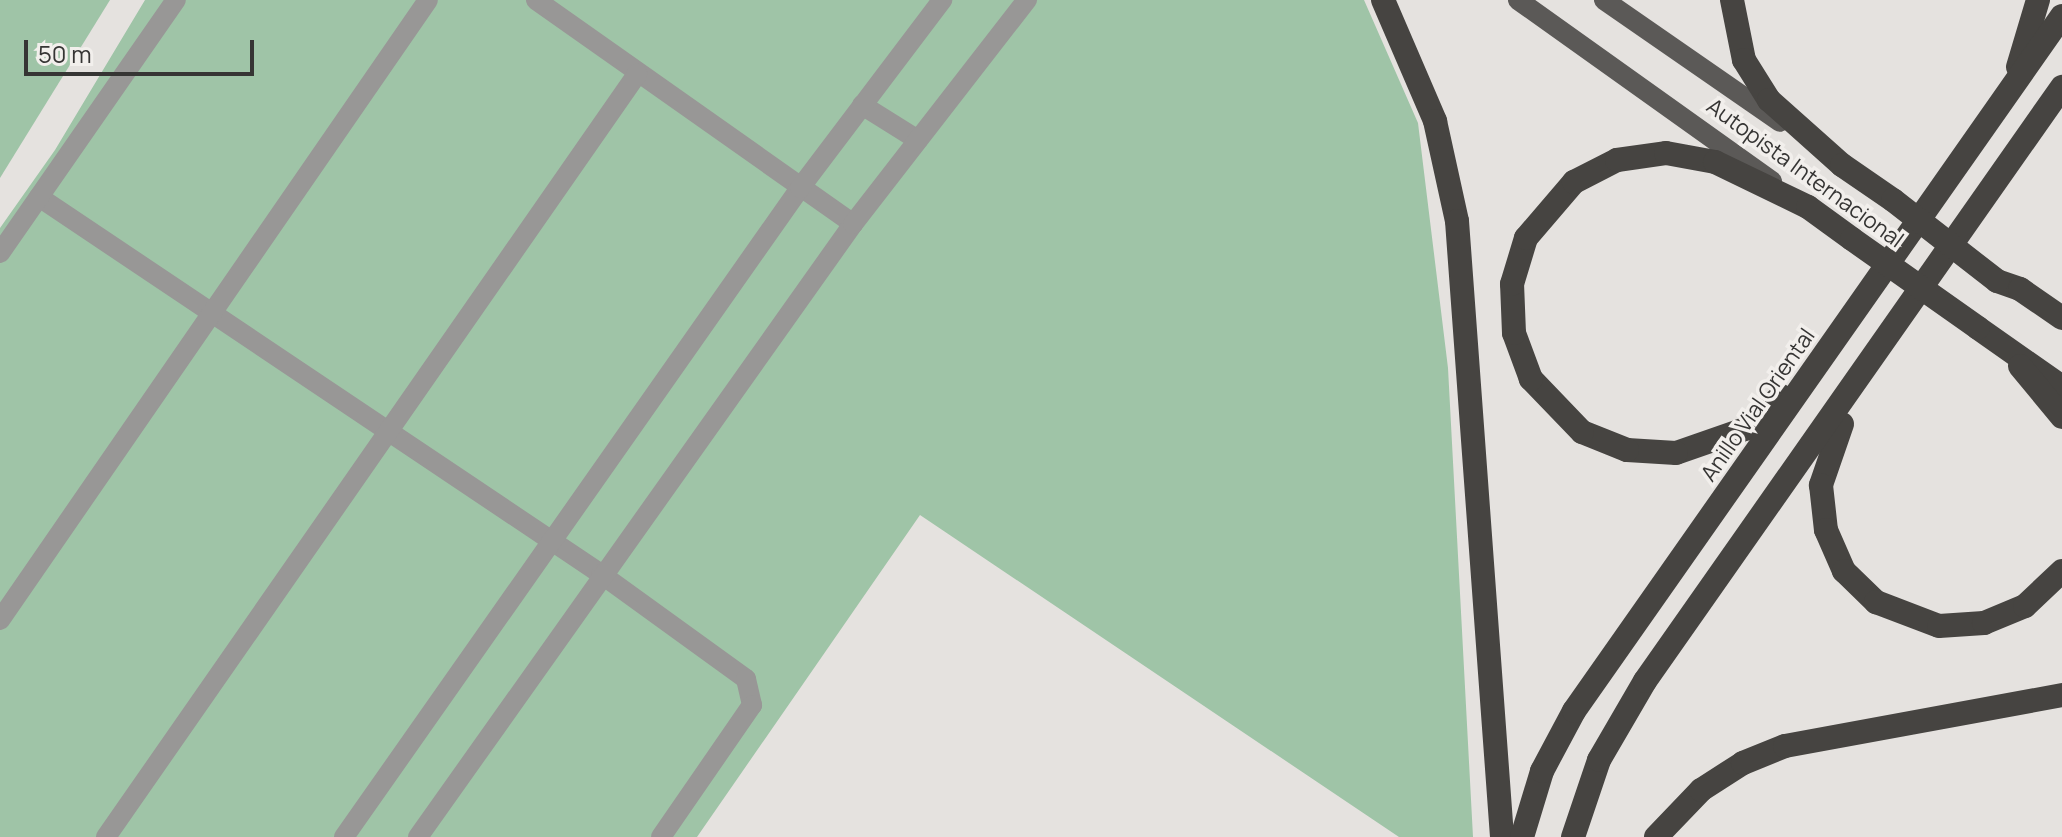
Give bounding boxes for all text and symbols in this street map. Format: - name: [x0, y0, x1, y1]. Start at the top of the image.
- scale bar: [28, 24, 258, 74]
- text: 50 m: [38, 37, 92, 70]
- street label: Autopista Internacional: [1702, 93, 1908, 253]
- street label: Anillo Vial Oriental: [1695, 324, 1821, 486]

